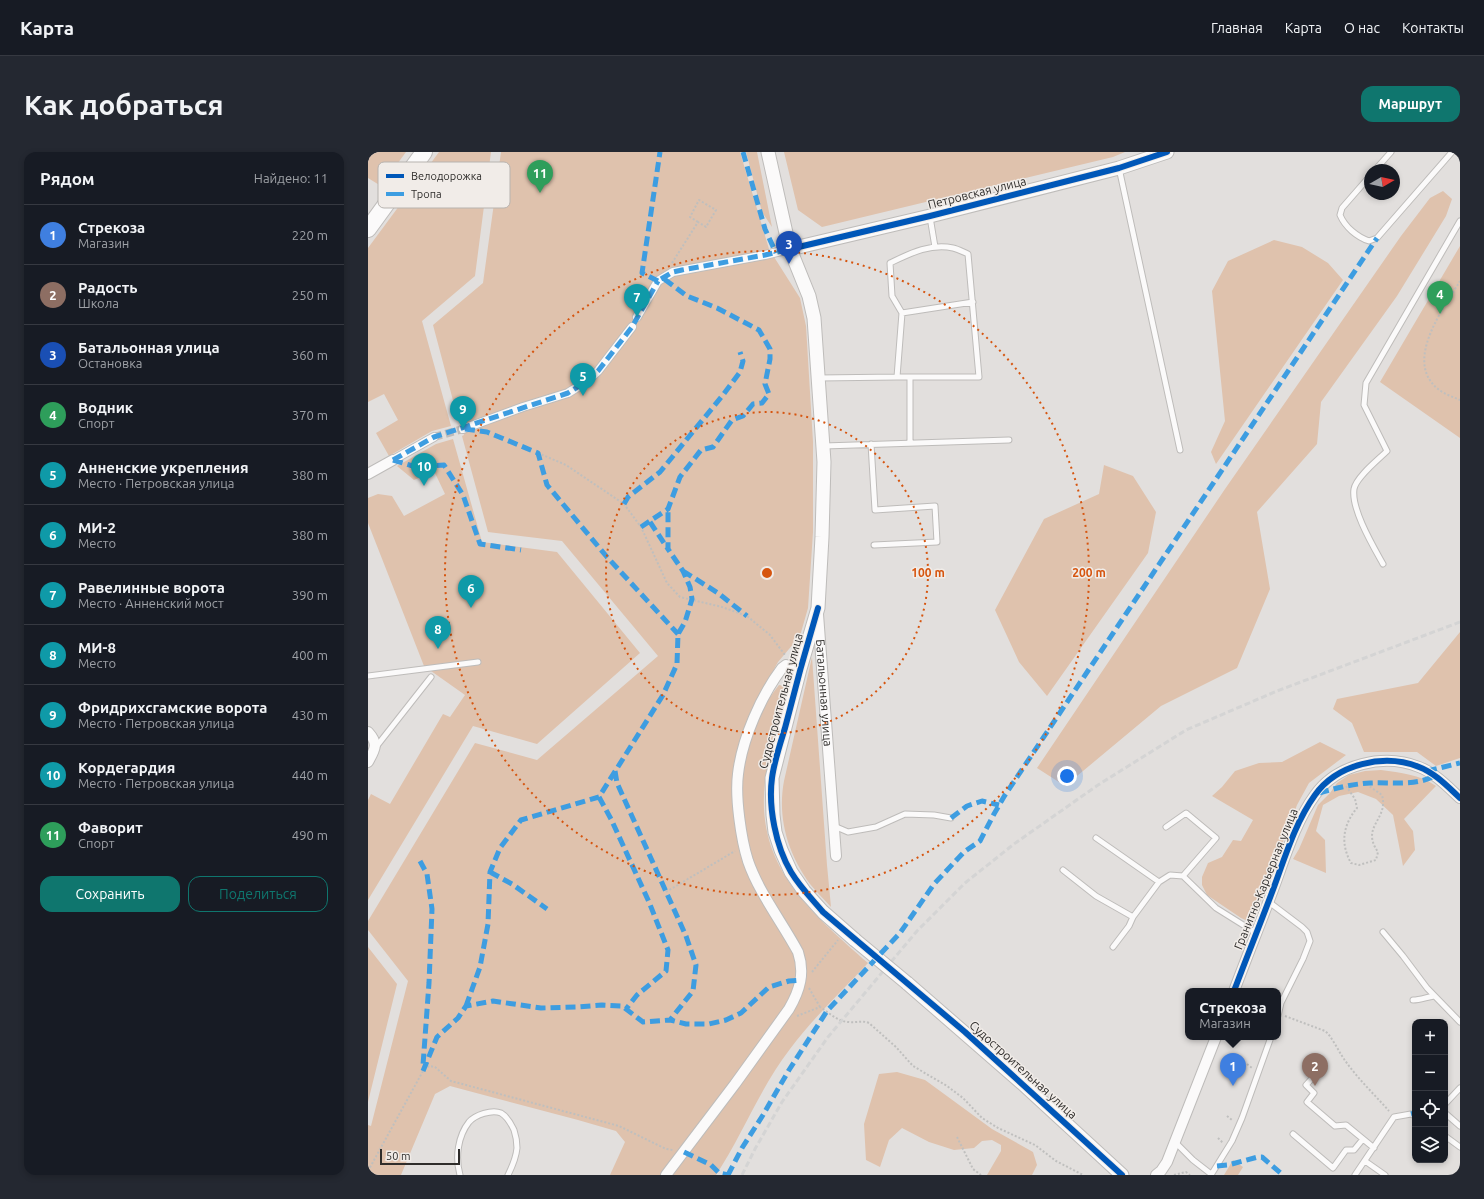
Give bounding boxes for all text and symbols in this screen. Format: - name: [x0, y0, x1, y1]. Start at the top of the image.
- text: Карта: [20, 17, 74, 39]
- text: Главная: [1211, 20, 1263, 36]
- text: Карта: [1285, 20, 1322, 36]
- text: О нас: [1344, 20, 1380, 36]
- text: Контакты: [1402, 20, 1464, 36]
- button: Маршрут: [1361, 86, 1460, 122]
- text: Как добраться: [24, 89, 223, 120]
- pin: 11: [527, 160, 553, 193]
- legend: [378, 162, 510, 208]
- north arrow: [1364, 164, 1400, 200]
- text: Рядом: [40, 169, 95, 188]
- text: Велодорожка: [411, 170, 482, 182]
- text: Найдено: 11: [254, 171, 328, 185]
- street label: Петровская улица: [926, 174, 1027, 211]
- text: Тропа: [411, 188, 442, 200]
- text: Стрекоза: [78, 219, 145, 236]
- text: 1: [49, 228, 57, 242]
- text: 220 m: [292, 228, 328, 242]
- pin: 3: [776, 231, 802, 264]
- text: Магазин: [78, 236, 129, 250]
- text: Радость: [78, 279, 138, 296]
- pin: 4: [1427, 281, 1453, 314]
- pin: 7: [624, 284, 650, 317]
- text: 2: [49, 288, 57, 302]
- text: 250 m: [292, 288, 328, 302]
- text: Школа: [78, 296, 119, 310]
- text: Батальонная улица: [78, 339, 220, 356]
- text: 3: [49, 348, 57, 362]
- text: 360 m: [292, 348, 328, 362]
- text: Остановка: [78, 356, 143, 370]
- pin: 5: [570, 363, 596, 396]
- pin: 9: [450, 396, 476, 429]
- text: Водник: [78, 399, 133, 416]
- text: 4: [49, 408, 57, 422]
- text: 370 m: [292, 408, 328, 422]
- text: Спорт: [78, 416, 114, 430]
- pin: 10: [411, 453, 437, 486]
- text: Анненские укрепления: [78, 459, 249, 476]
- text: 5: [49, 468, 57, 482]
- text: 380 m: [292, 468, 328, 482]
- text: Место · Петровская улица: [78, 476, 234, 490]
- text: МИ-2: [78, 519, 116, 536]
- text: 6: [49, 528, 57, 542]
- text: 380 m: [292, 528, 328, 542]
- text: Место: [78, 536, 116, 550]
- centre of rings: [760, 566, 774, 580]
- text: 100 m: [911, 566, 945, 579]
- text: 200 m: [1072, 566, 1106, 579]
- pin: 6: [458, 575, 484, 608]
- text: Равелинные ворота: [78, 579, 225, 596]
- text: 7: [49, 588, 57, 602]
- text: 390 m: [292, 588, 328, 602]
- text: Место · Анненский мост: [78, 596, 224, 610]
- pin: 8: [425, 616, 451, 649]
- street label: Судостроительная улица: [756, 632, 805, 770]
- text: МИ-8: [78, 639, 116, 656]
- street label: Батальонная улица: [814, 639, 835, 747]
- text: 8: [49, 648, 57, 662]
- text: 400 m: [292, 648, 328, 662]
- text: Место: [78, 656, 116, 670]
- text: Фридрихсгамские ворота: [78, 699, 267, 716]
- text: 9: [49, 708, 57, 722]
- text: 430 m: [292, 708, 328, 722]
- text: Место · Петровская улица: [78, 716, 234, 730]
- text: Кордегардия: [78, 759, 175, 776]
- your location: [1057, 766, 1077, 786]
- text: 10: [46, 768, 60, 782]
- text: 440 m: [292, 768, 328, 782]
- text: Место · Петровская улица: [78, 776, 234, 790]
- street label: Гранитно-Карьерная улица: [1231, 806, 1300, 951]
- text: Фаворит: [78, 819, 143, 836]
- text: 11: [46, 828, 60, 842]
- text: 490 m: [292, 828, 328, 842]
- text: Спорт: [78, 836, 114, 850]
- button: Сохранить: [40, 876, 180, 912]
- button: Поделиться: [188, 876, 328, 912]
- popup: [1185, 988, 1281, 1040]
- text: Стрекоза: [1199, 999, 1267, 1016]
- text: Магазин: [1199, 1016, 1251, 1030]
- street label: Судостроительная улица: [967, 1018, 1080, 1121]
- map controls: [1412, 1019, 1448, 1163]
- button: +: [1412, 1019, 1448, 1055]
- pin: 1: [1220, 1053, 1246, 1086]
- pin: 2: [1302, 1053, 1328, 1086]
- button: −: [1412, 1055, 1448, 1091]
- button: locate: [1412, 1091, 1448, 1127]
- button: layers: [1412, 1127, 1448, 1163]
- scale bar: [380, 1147, 460, 1166]
- text: 50 m: [386, 1150, 410, 1162]

